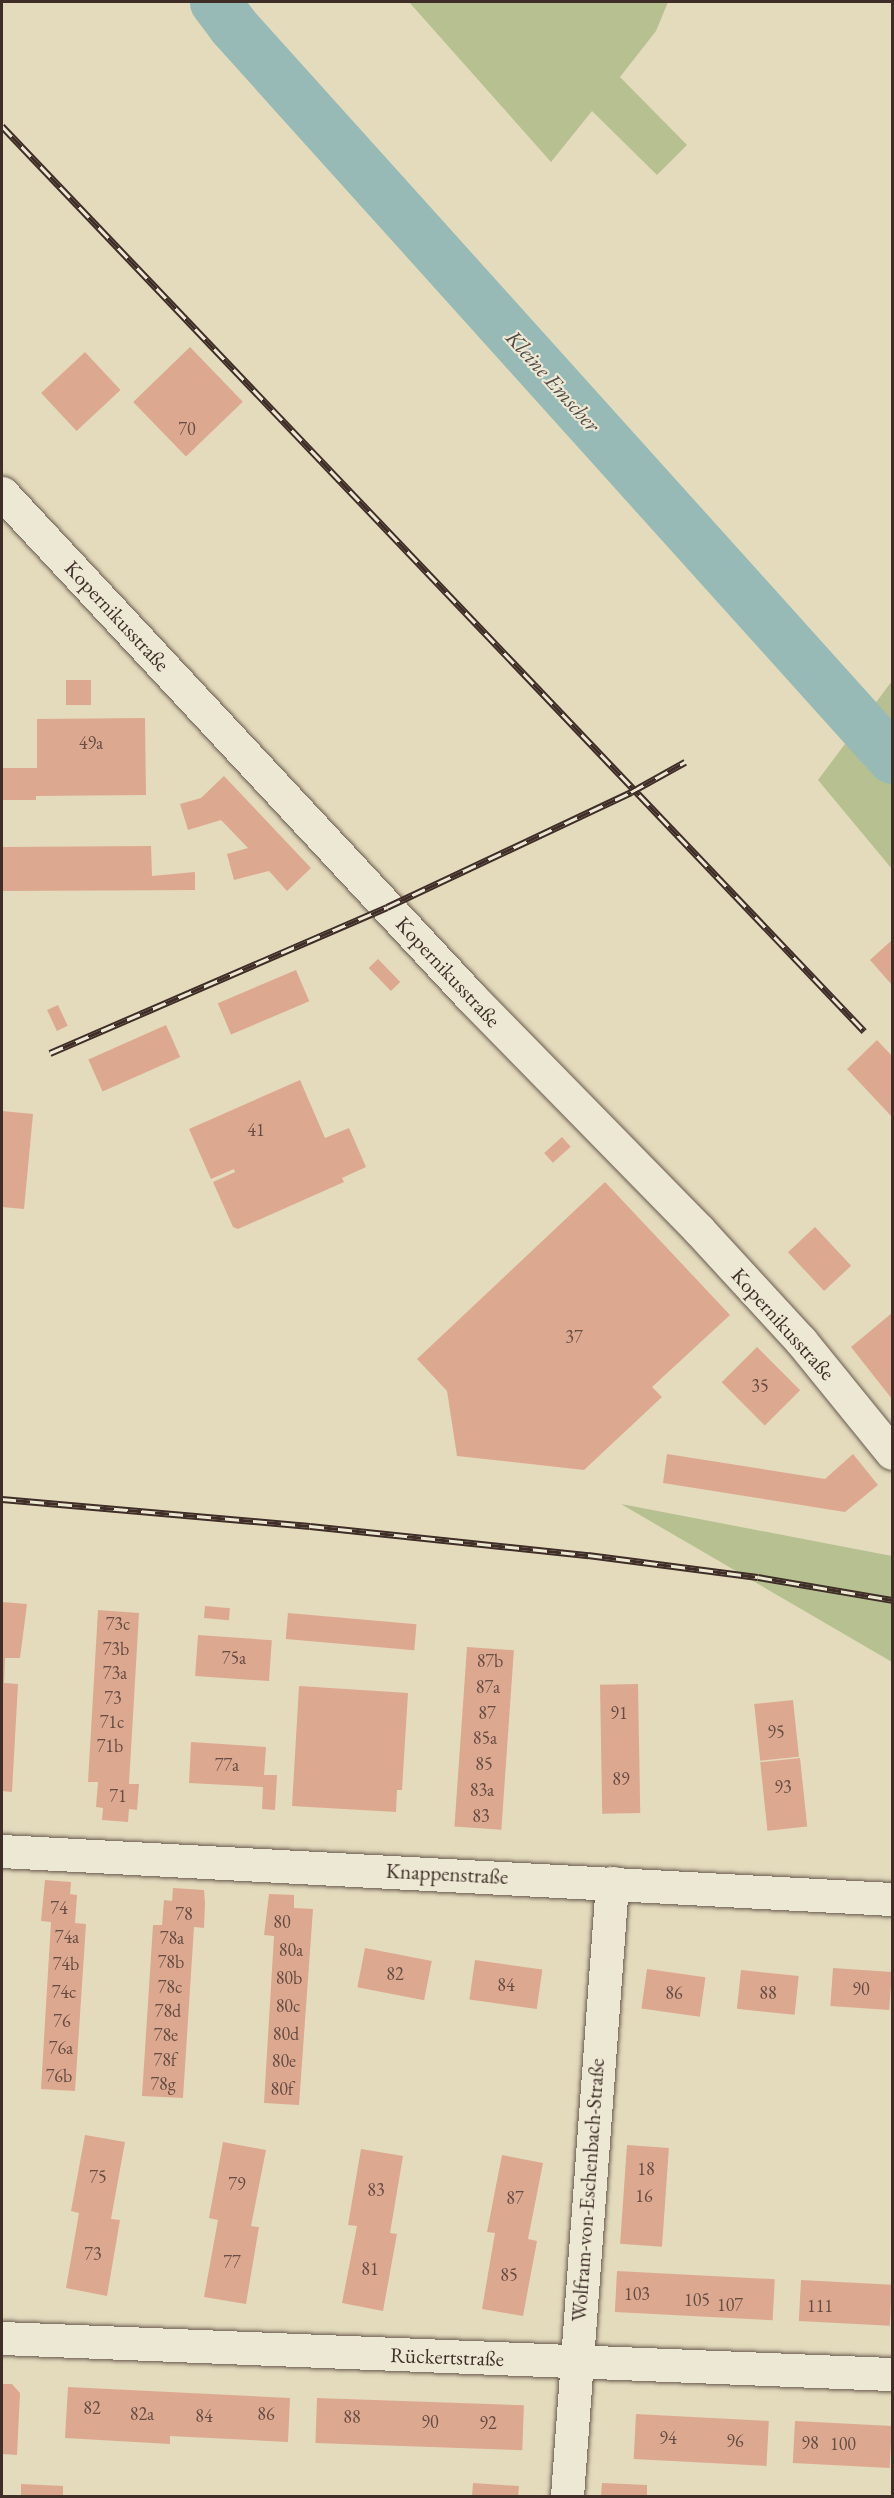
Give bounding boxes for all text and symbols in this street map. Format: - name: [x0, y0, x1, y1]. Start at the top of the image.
- water label: Kleine Emscher: [500, 325, 606, 437]
- house number: 70: [178, 418, 196, 440]
- street label: Kopernikusstraße: [59, 555, 175, 677]
- house number: 49a: [79, 732, 103, 754]
- street label: Kopernikusstraße: [390, 911, 506, 1033]
- house number: 41: [247, 1119, 265, 1141]
- street label: Kopernikusstraße: [726, 1263, 840, 1385]
- house number: 37: [565, 1326, 583, 1348]
- house number: 35: [751, 1375, 769, 1397]
- house number: 73c: [106, 1613, 130, 1635]
- house number: 73b: [103, 1638, 129, 1660]
- house number: 75a: [222, 1647, 246, 1669]
- house number: 87b: [477, 1650, 503, 1672]
- house number: 73a: [103, 1662, 127, 1684]
- house number: 87a: [476, 1676, 500, 1698]
- house number: 73: [104, 1687, 122, 1709]
- house number: 87: [478, 1702, 496, 1724]
- house number: 91: [610, 1702, 628, 1724]
- house number: 71c: [100, 1711, 124, 1733]
- house number: 95: [767, 1721, 785, 1743]
- house number: 85a: [473, 1727, 497, 1749]
- house number: 71b: [97, 1735, 123, 1757]
- house number: 85: [475, 1753, 493, 1775]
- house number: 77a: [215, 1754, 239, 1776]
- house number: 89: [612, 1768, 630, 1790]
- house number: 93: [774, 1776, 792, 1798]
- house number: 83a: [470, 1779, 494, 1801]
- house number: 71: [109, 1785, 127, 1807]
- house number: 83: [472, 1805, 490, 1827]
- street label: Knappenstraße: [385, 1858, 509, 1890]
- house number: 74: [50, 1897, 68, 1919]
- house number: 78: [175, 1903, 193, 1925]
- house number: 80: [273, 1911, 291, 1933]
- house number: 74a: [55, 1926, 79, 1948]
- house number: 78a: [160, 1927, 184, 1949]
- house number: 80a: [279, 1939, 303, 1961]
- house number: 78b: [158, 1951, 184, 1973]
- house number: 74b: [53, 1953, 79, 1975]
- house number: 82: [386, 1963, 404, 1985]
- house number: 80b: [276, 1967, 302, 1989]
- house number: 84: [497, 1974, 515, 1996]
- house number: 78c: [158, 1976, 182, 1998]
- house number: 90: [852, 1978, 870, 2000]
- house number: 74c: [52, 1981, 76, 2003]
- house number: 86: [665, 1982, 683, 2004]
- house number: 88: [759, 1982, 777, 2004]
- house number: 80c: [276, 1995, 300, 2017]
- house number: 78d: [155, 2000, 181, 2022]
- house number: 76: [53, 2010, 71, 2032]
- house number: 80d: [273, 2023, 299, 2045]
- house number: 78e: [154, 2024, 178, 2046]
- house number: 76a: [49, 2037, 73, 2059]
- house number: 78f: [153, 2049, 177, 2071]
- house number: 80e: [272, 2050, 296, 2072]
- street label: Wolfram-von-Eschenbach-Straße: [566, 2057, 610, 2323]
- house number: 76b: [46, 2065, 72, 2087]
- house number: 78g: [150, 2073, 176, 2095]
- house number: 80f: [270, 2078, 294, 2100]
- house number: 18: [637, 2158, 655, 2180]
- house number: 75: [89, 2166, 107, 2188]
- house number: 79: [228, 2173, 246, 2195]
- house number: 83: [367, 2179, 385, 2201]
- house number: 16: [635, 2185, 653, 2207]
- house number: 87: [506, 2187, 524, 2209]
- house number: 73: [84, 2243, 102, 2265]
- house number: 77: [223, 2251, 241, 2273]
- house number: 81: [361, 2258, 379, 2280]
- house number: 85: [500, 2264, 518, 2286]
- house number: 103: [624, 2283, 650, 2305]
- house number: 105: [684, 2289, 710, 2311]
- house number: 107: [717, 2294, 743, 2316]
- house number: 111: [807, 2295, 833, 2317]
- street label: Rückertstraße: [390, 2342, 504, 2372]
- house number: 82: [83, 2397, 101, 2419]
- house number: 82a: [130, 2403, 154, 2425]
- house number: 86: [257, 2403, 275, 2425]
- house number: 84: [195, 2405, 213, 2427]
- house number: 88: [343, 2406, 361, 2428]
- house number: 90: [421, 2411, 439, 2433]
- house number: 92: [479, 2412, 497, 2434]
- house number: 94: [659, 2427, 677, 2449]
- house number: 96: [726, 2430, 744, 2452]
- house number: 98: [801, 2432, 819, 2454]
- house number: 100: [830, 2433, 856, 2455]

